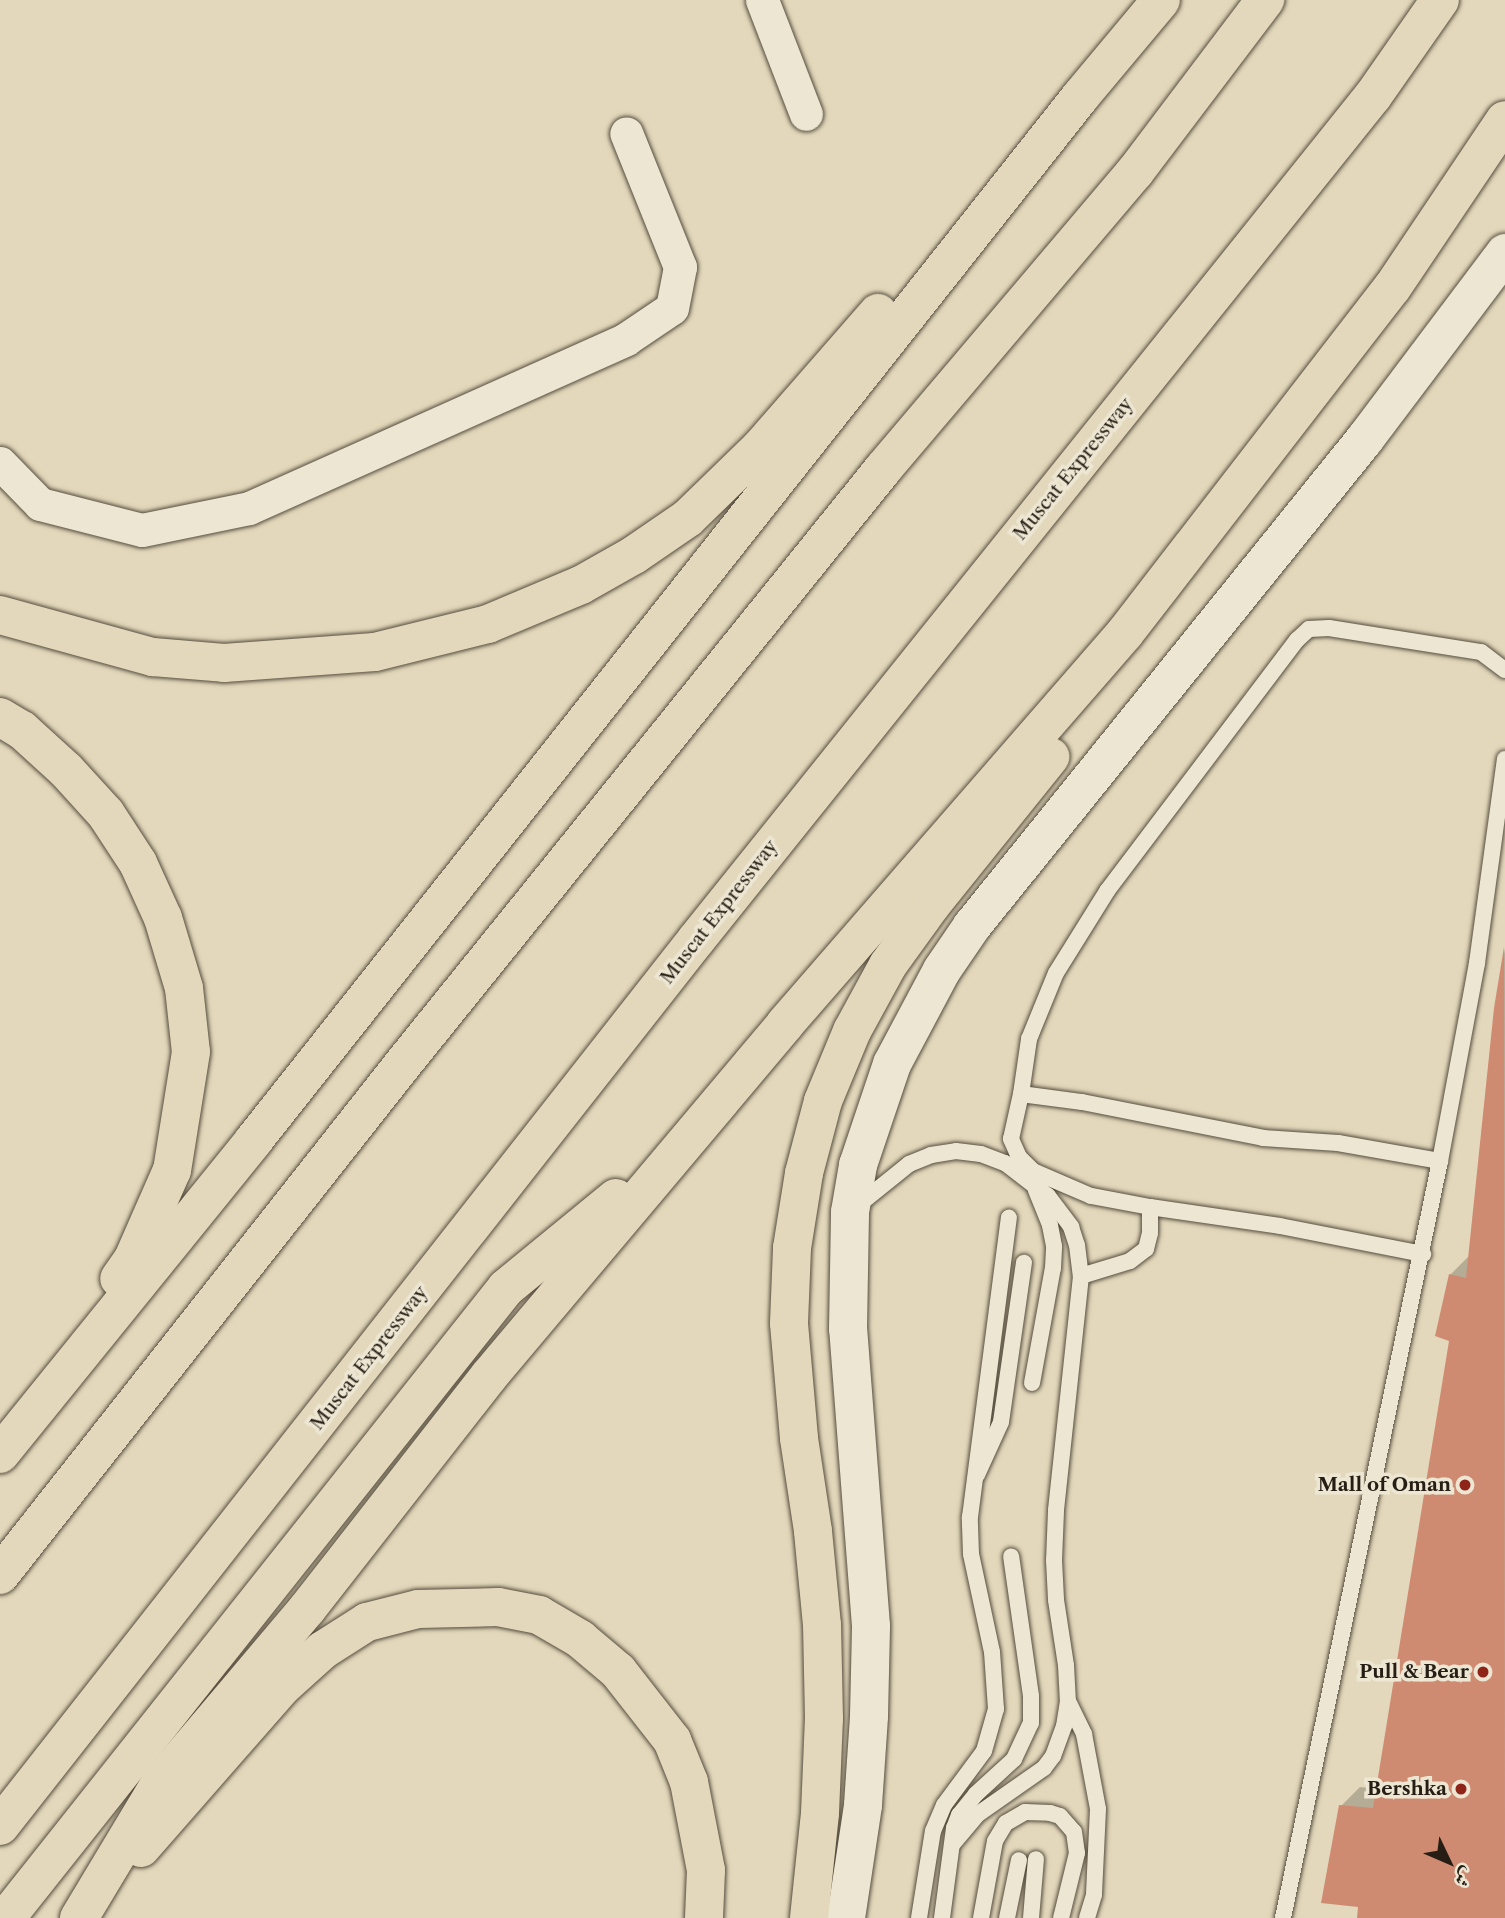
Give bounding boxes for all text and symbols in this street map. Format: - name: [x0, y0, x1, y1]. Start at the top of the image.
- street label: Muscat Expressway: [1009, 393, 1137, 545]
- street label: Muscat Expressway: [656, 835, 782, 989]
- street label: Muscat Expressway: [306, 1281, 432, 1435]
- place label: Mall of Oman: [1318, 1474, 1451, 1496]
- marker: Mall of Oman: [1457, 1477, 1473, 1493]
- place label: Pull & Bear: [1359, 1661, 1469, 1683]
- marker: Pull & Bear: [1475, 1664, 1491, 1680]
- place label: Bershka: [1367, 1778, 1447, 1800]
- marker: Bershka: [1453, 1781, 1469, 1797]
- north arrow: [1414, 1827, 1484, 1897]
- text: ش: [1450, 1862, 1479, 1892]

